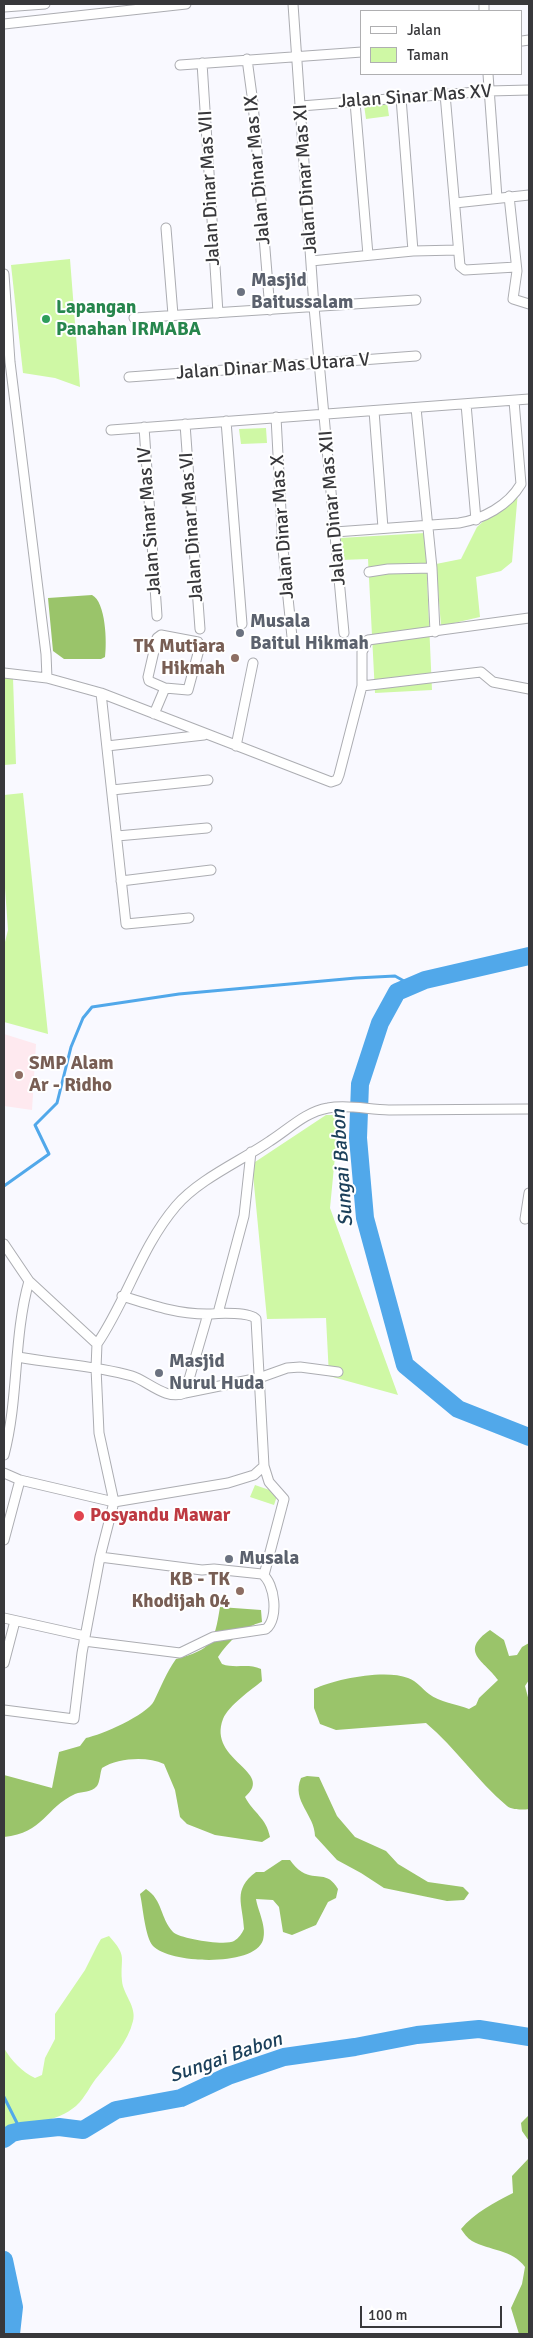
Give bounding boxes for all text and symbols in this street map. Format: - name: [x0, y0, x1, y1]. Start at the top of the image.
- legend: [360, 10, 523, 75]
- text: Jalan: [407, 21, 441, 39]
- text: Taman: [407, 46, 449, 64]
- street label: Jalan Sinar Mas XV: [337, 80, 493, 114]
- street label: Jalan Dinar Mas IX: [240, 94, 276, 246]
- street label: Jalan Dinar Mas XI: [289, 103, 323, 255]
- street label: Jalan Dinar Mas VII: [195, 110, 225, 266]
- place label: Masjid Baitussalam: [251, 270, 353, 314]
- marker: Masjid Baitussalam: [235, 286, 247, 298]
- place label: Lapangan Panahan IRMABA: [56, 297, 201, 341]
- marker: Lapangan Panahan IRMABA: [40, 313, 52, 325]
- street label: Jalan Dinar Mas Utara V: [175, 349, 371, 385]
- street label: Jalan Dinar Mas XII: [315, 429, 351, 587]
- street label: Jalan Sinar Mas IV: [133, 446, 167, 596]
- street label: Jalan Dinar Mas VI: [175, 451, 209, 603]
- street label: Jalan Dinar Mas X: [267, 454, 299, 600]
- place label: Musala Baitul Hikmah: [250, 611, 369, 655]
- marker: Musala Baitul Hikmah: [234, 627, 246, 639]
- place label: TK Mutiara Hikmah: [133, 636, 225, 680]
- marker: TK Mutiara Hikmah: [229, 652, 241, 664]
- place label: SMP Alam Ar - Ridho: [29, 1053, 114, 1097]
- marker: SMP Alam Ar - Ridho: [13, 1069, 25, 1081]
- water label: Sungai Babon: [327, 1108, 359, 1228]
- place label: Masjid Nurul Huda: [169, 1351, 264, 1395]
- marker: Masjid Nurul Huda: [153, 1367, 165, 1379]
- place label: Posyandu Mawar: [90, 1505, 230, 1527]
- marker: Posyandu Mawar: [72, 1509, 86, 1523]
- place label: Musala: [239, 1548, 299, 1570]
- marker: Musala: [223, 1553, 235, 1565]
- place label: KB - TK Khodijah 04: [132, 1569, 230, 1613]
- marker: KB - TK Khodijah 04: [234, 1585, 246, 1597]
- water label: Sungai Babon: [166, 2028, 286, 2088]
- scale bar: [363, 2296, 506, 2328]
- text: 100 m: [368, 2306, 408, 2324]

